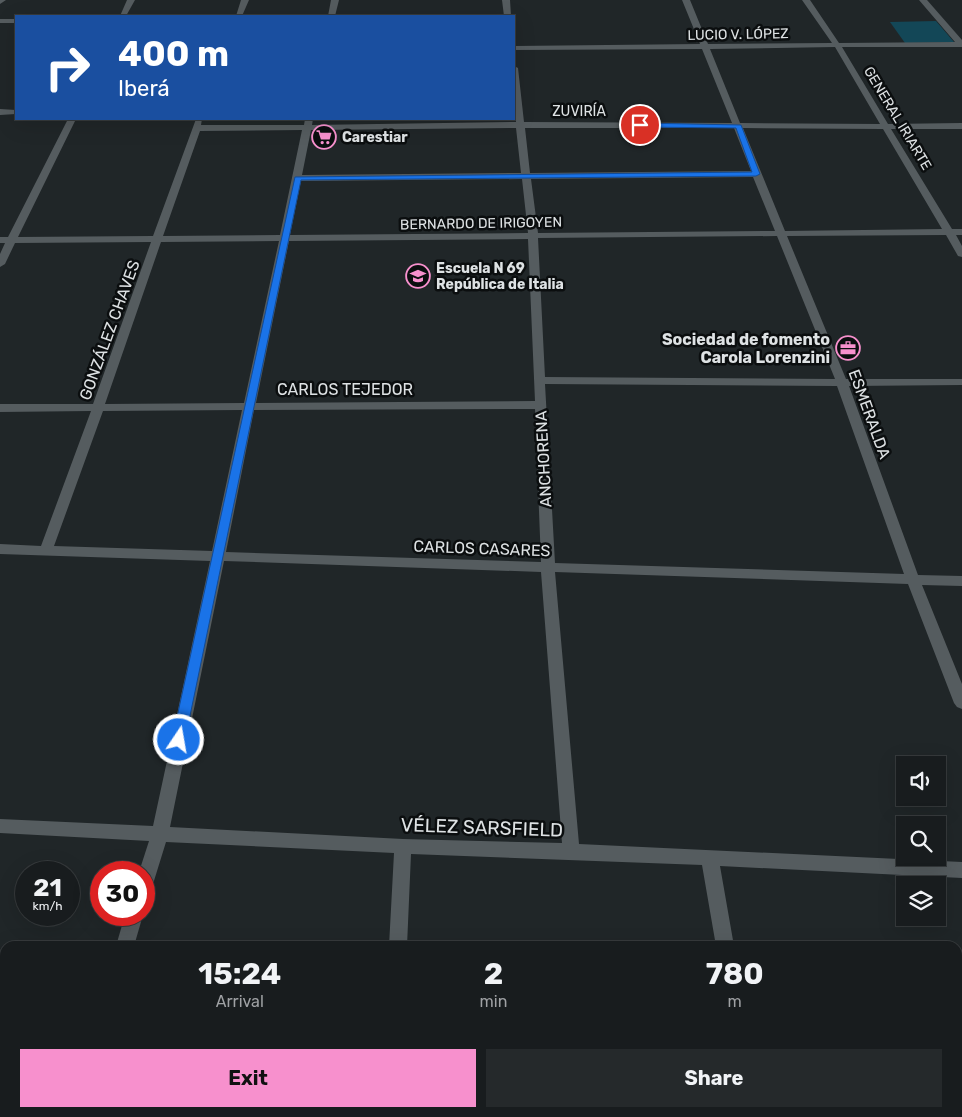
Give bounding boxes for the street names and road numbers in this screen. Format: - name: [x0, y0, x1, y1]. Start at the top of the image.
- street label: LUCIO V. LÓPEZ: [687, 24, 789, 44]
- street label: GENERAL IRIARTE: [860, 63, 935, 173]
- street label: ZUVIRÍA: [552, 102, 606, 120]
- street label: BERNARDO DE IRIGOYEN: [400, 214, 562, 233]
- street label: GONZÁLEZ CHAVES: [75, 258, 144, 403]
- street label: ESMERALDA: [845, 367, 895, 462]
- street label: CARLOS TEJEDOR: [277, 380, 413, 399]
- street label: ANCHORENA: [531, 410, 556, 508]
- street label: CARLOS CASARES: [413, 537, 551, 560]
- street label: VÉLEZ SARSFIELD: [400, 813, 564, 842]

